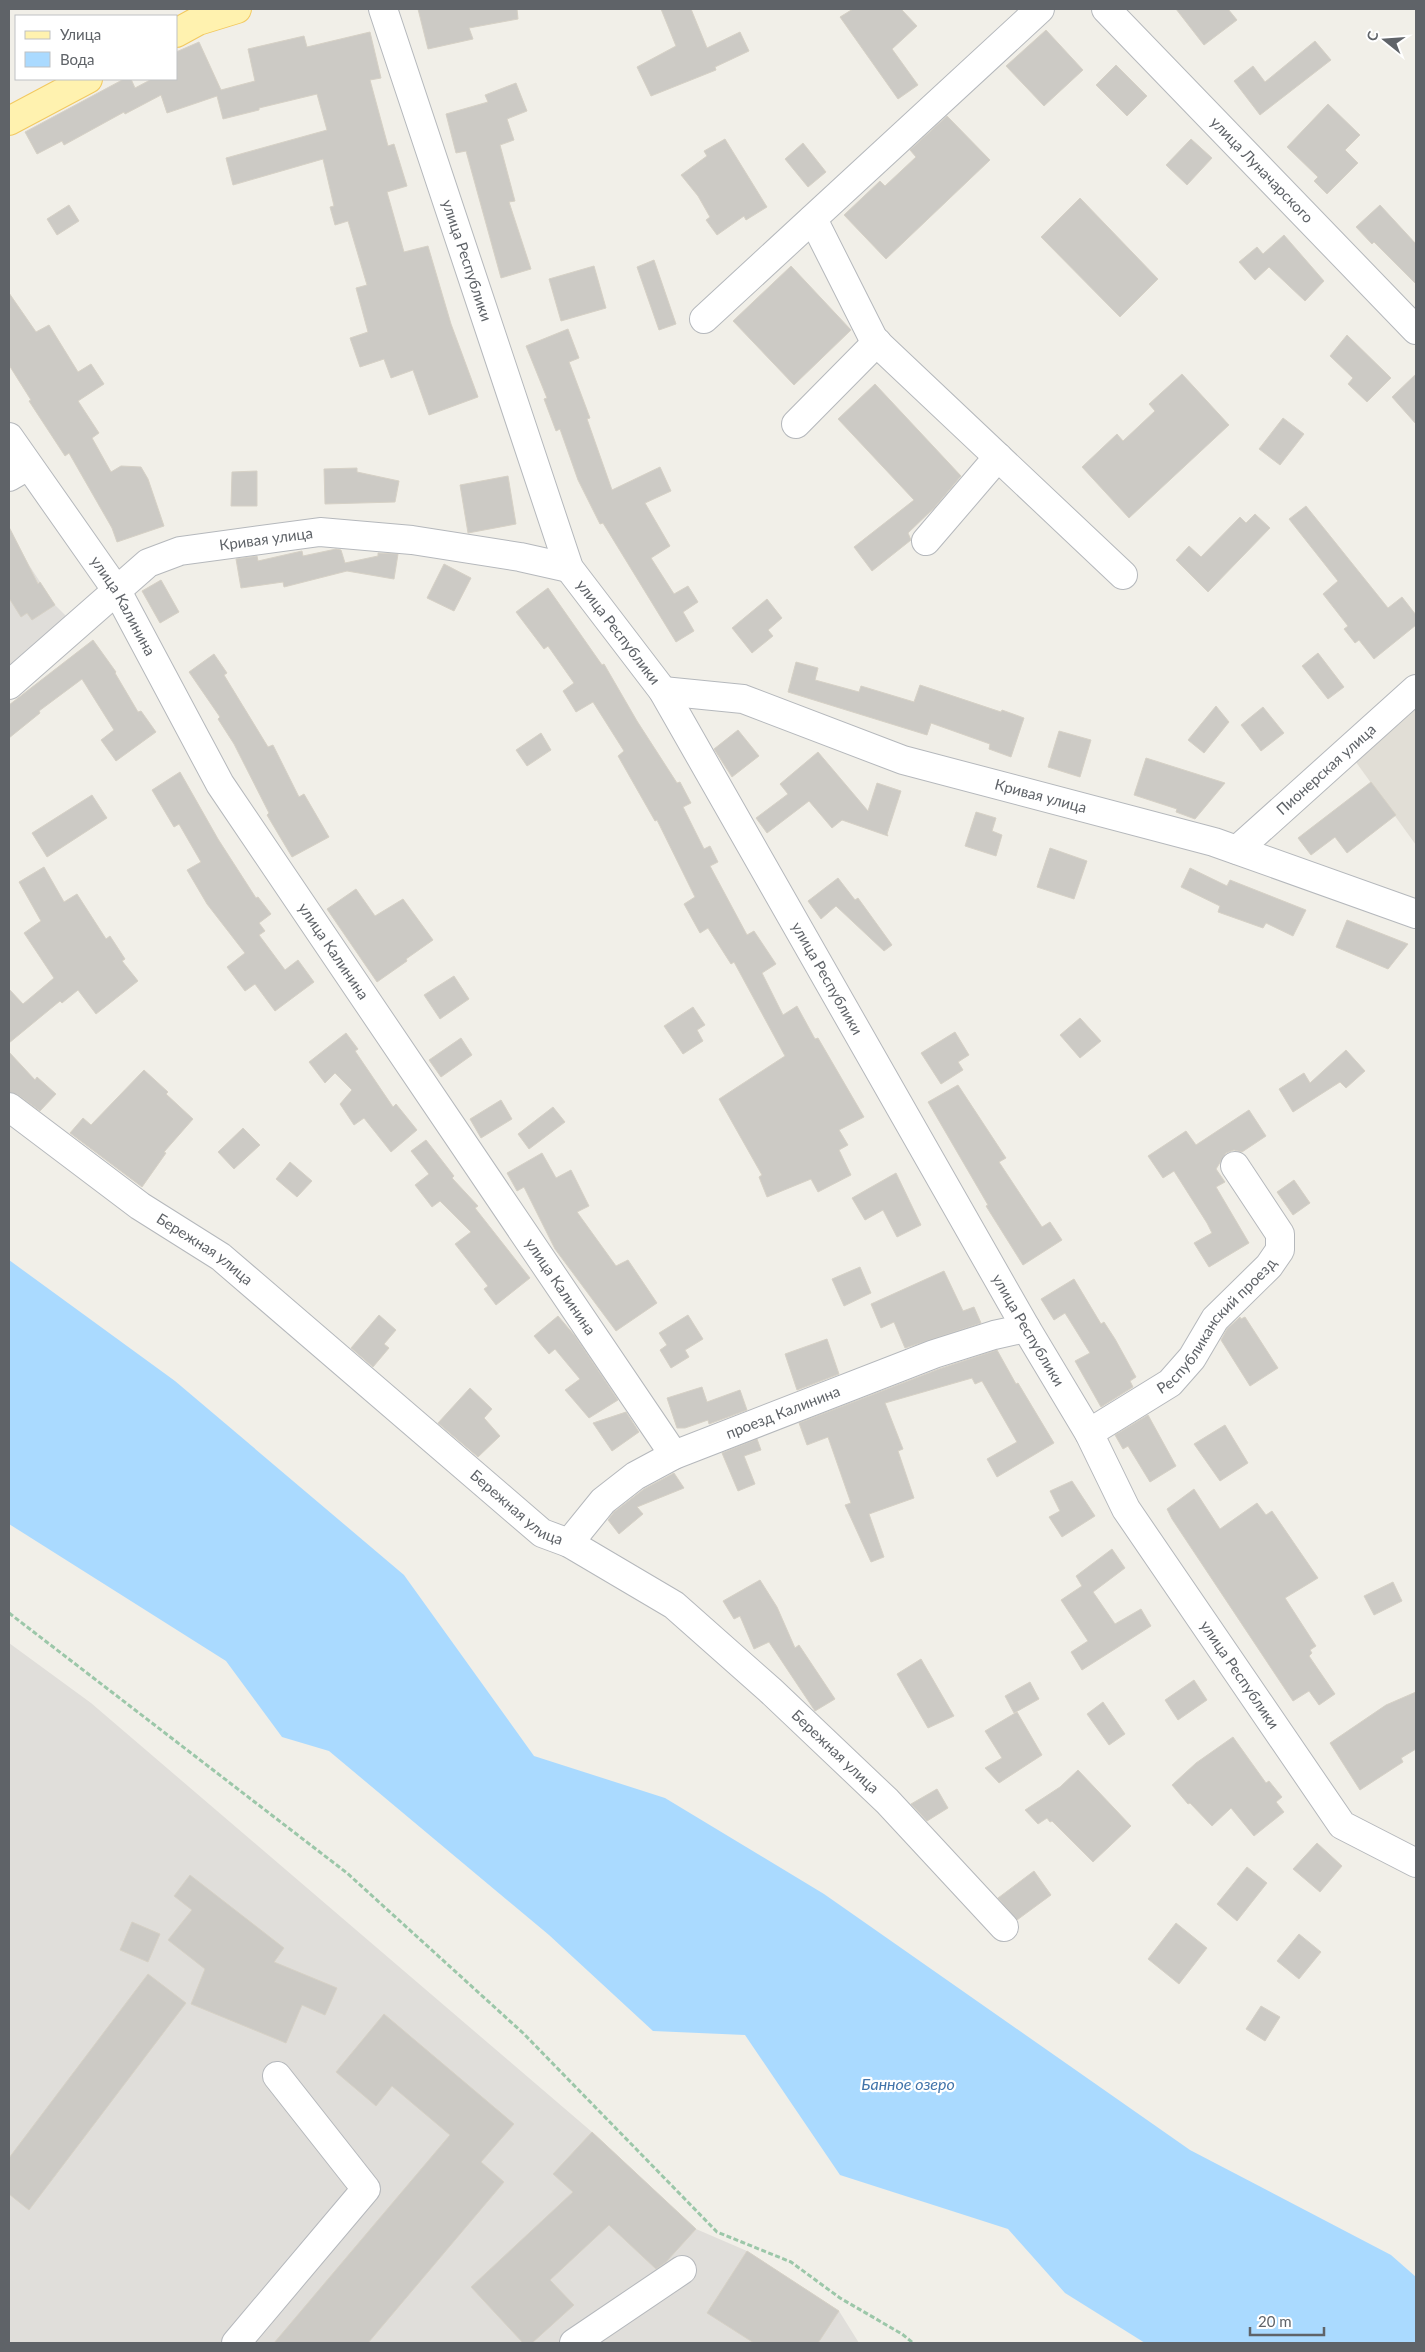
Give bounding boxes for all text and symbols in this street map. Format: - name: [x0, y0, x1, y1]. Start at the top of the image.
- legend: [15, 15, 178, 80]
- north arrow: [1360, 15, 1410, 65]
- text: Улица: [60, 25, 101, 43]
- text: С: [1363, 28, 1382, 43]
- text: Вода: [60, 50, 95, 68]
- street label: улица Луначарского: [1207, 113, 1318, 226]
- street label: улица Республики: [439, 197, 496, 323]
- street label: Кривая улица: [218, 523, 314, 554]
- street label: улица Калинина: [87, 552, 160, 659]
- street label: улица Республики: [573, 576, 665, 688]
- street label: Пионерская улица: [1272, 720, 1379, 818]
- street label: Кривая улица: [993, 775, 1089, 816]
- street label: улица Калинина: [295, 899, 373, 1003]
- street label: улица Республики: [788, 918, 867, 1038]
- street label: Бережная улица: [154, 1209, 257, 1288]
- street label: улица Калинина: [522, 1235, 600, 1338]
- street label: Республиканский проезд: [1153, 1255, 1280, 1397]
- street label: улица Республики: [989, 1270, 1069, 1389]
- street label: проезд Калинина: [723, 1381, 842, 1442]
- street label: Бережная улица: [467, 1465, 566, 1548]
- street label: улица Республики: [1197, 1617, 1284, 1732]
- street label: Бережная улица: [788, 1705, 883, 1797]
- water label: Банное озеро: [861, 2074, 955, 2093]
- scale bar: [1250, 2304, 1324, 2336]
- text: 20 m: [1258, 2312, 1292, 2330]

